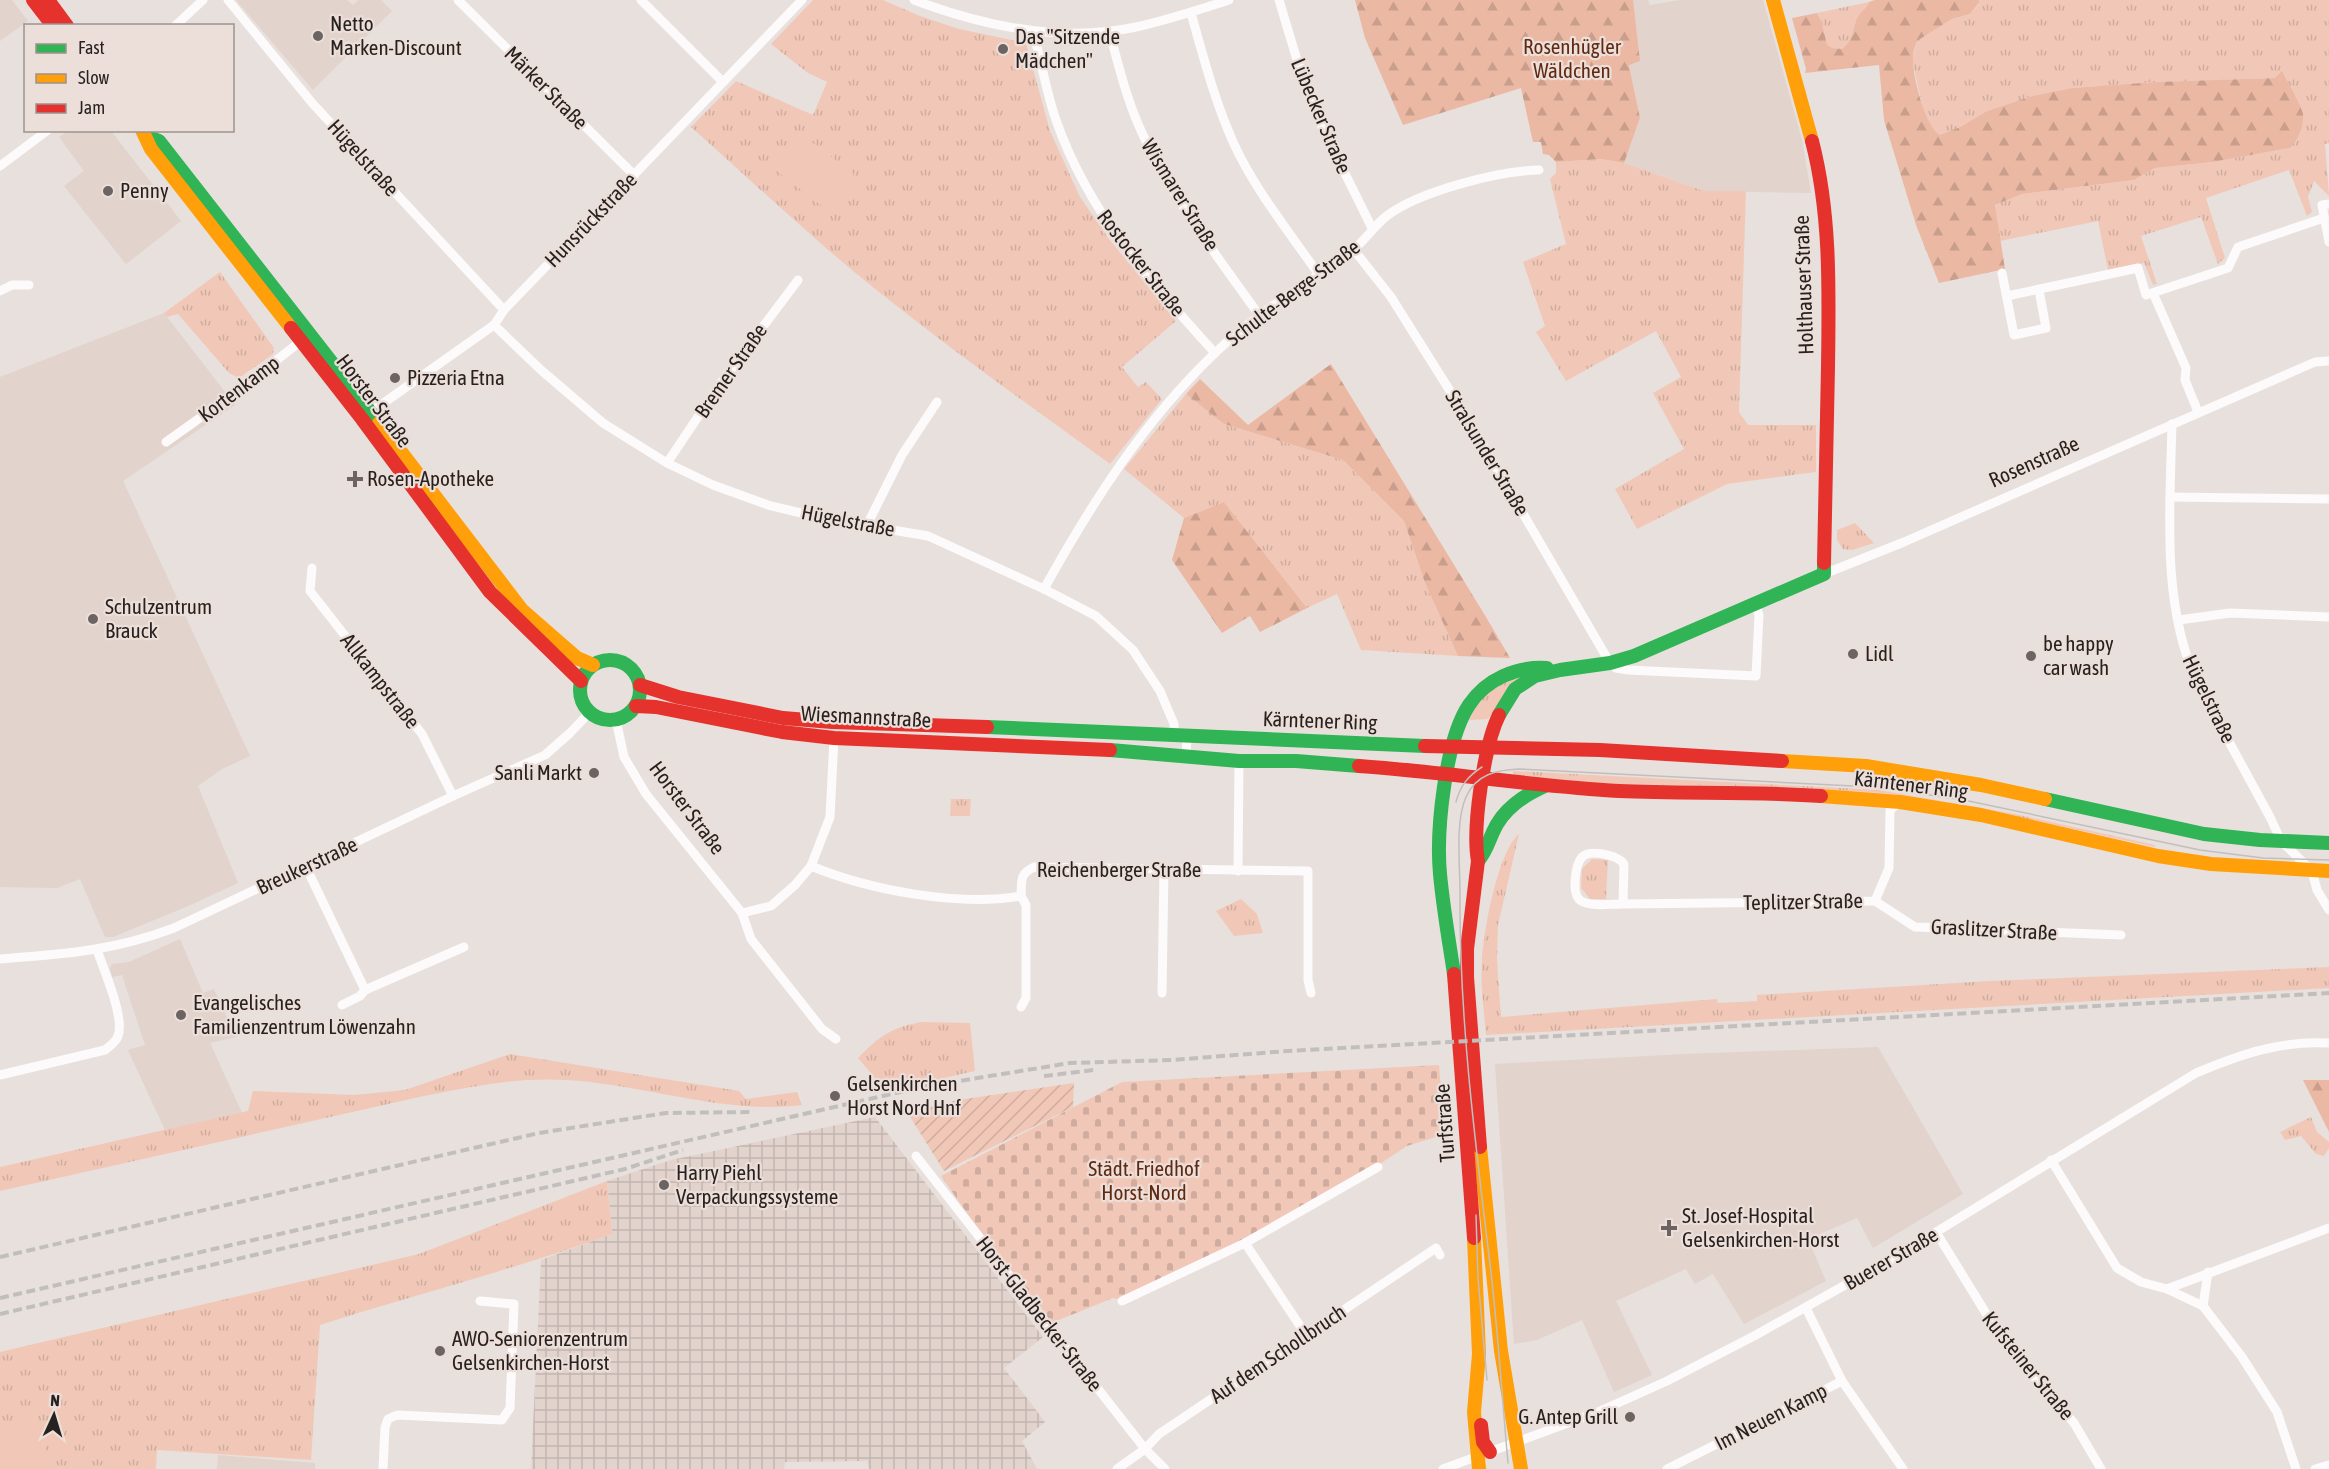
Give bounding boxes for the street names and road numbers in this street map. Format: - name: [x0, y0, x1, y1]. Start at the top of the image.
- street label: Märker Straße: [500, 41, 593, 134]
- street label: Lübecker Straße: [1287, 54, 1357, 177]
- street label: Hügelstraße: [323, 114, 404, 200]
- street label: Wismarer Straße: [1137, 134, 1225, 255]
- street label: Hunsrückstraße: [539, 167, 641, 271]
- street label: Rostocker Straße: [1093, 204, 1191, 320]
- street label: Holthauser Straße: [1789, 215, 1817, 355]
- street label: Schulte-Berge-Straße: [1221, 234, 1364, 350]
- street label: Bremer Straße: [689, 319, 771, 422]
- street label: Horster Straße: [332, 349, 417, 452]
- street label: Kortenkamp: [193, 350, 284, 426]
- street label: Stralsunder Straße: [1441, 385, 1535, 520]
- street label: Rosenstraße: [1985, 431, 2082, 492]
- street label: Hügelstraße: [800, 499, 897, 541]
- street label: Allkampstraße: [336, 628, 425, 733]
- street label: Hügelstraße: [2178, 651, 2241, 746]
- street label: Wiesmannstraße: [800, 701, 932, 731]
- street label: Kärntener Ring: [1262, 706, 1378, 734]
- street label: Horster Straße: [645, 756, 730, 859]
- street label: Kärntener Ring: [1853, 765, 1970, 803]
- street label: Breukerstraße: [252, 831, 361, 899]
- street label: Reichenberger Straße: [1037, 857, 1201, 881]
- street label: Teplitzer Straße: [1743, 888, 1863, 914]
- street label: Graslitzer Straße: [1930, 914, 2058, 944]
- street label: Turfstraße: [1429, 1083, 1459, 1163]
- street label: Buerer Straße: [1839, 1222, 1942, 1295]
- street label: Horst-Gladbecker-Straße: [972, 1231, 1108, 1396]
- street label: Auf dem Schollbruch: [1205, 1299, 1350, 1407]
- street label: Kufsteiner Straße: [1978, 1306, 2080, 1424]
- street label: Im Neuen Kamp: [1710, 1378, 1831, 1455]

